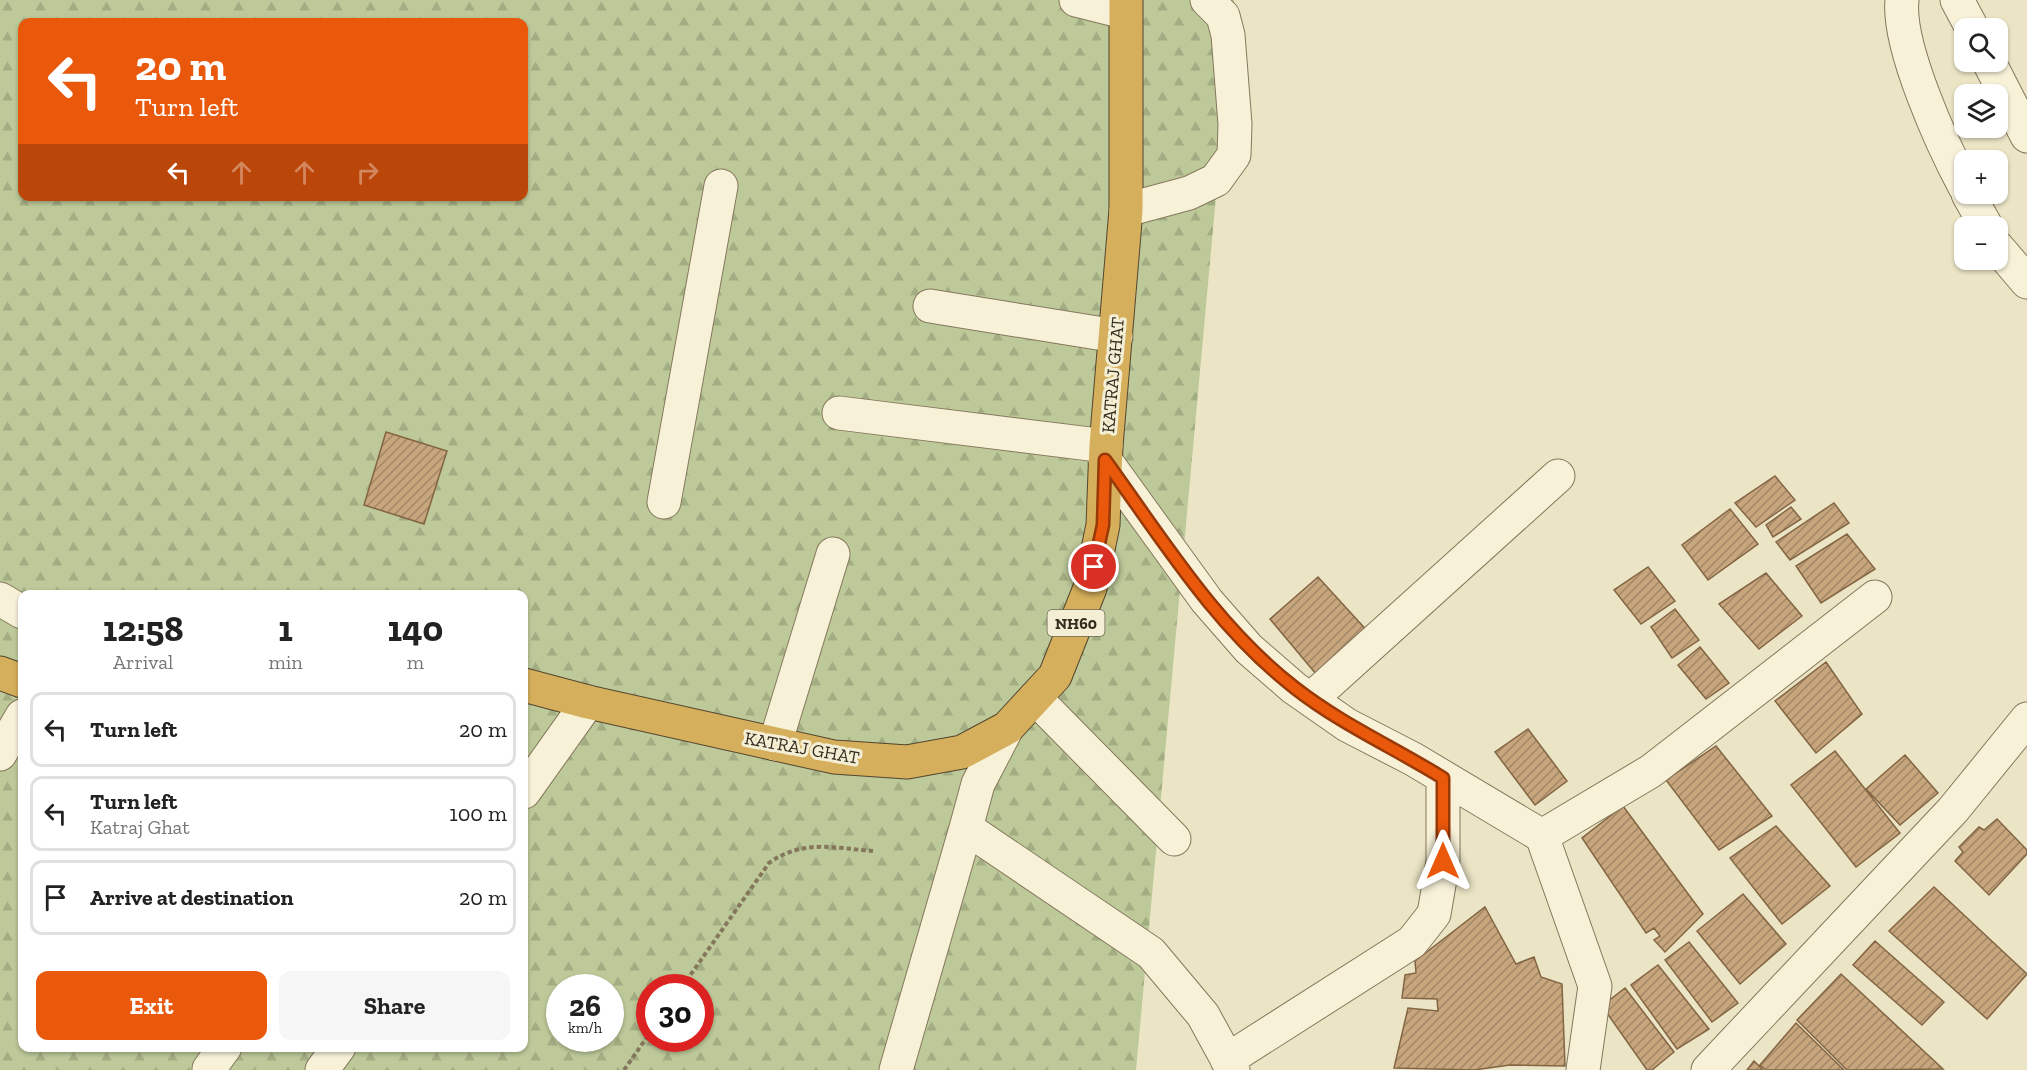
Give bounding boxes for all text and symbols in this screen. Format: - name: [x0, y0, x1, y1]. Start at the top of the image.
- map controls: [1954, 18, 2008, 270]
- button: search: [1954, 18, 2008, 72]
- text: 20 m: [135, 40, 226, 91]
- icon: left: [36, 42, 114, 120]
- button: layers: [1954, 84, 2008, 138]
- text: Turn left: [135, 91, 238, 123]
- button: +: [1954, 150, 2008, 204]
- icon: left: [162, 156, 195, 189]
- icon: ahead: [225, 156, 258, 189]
- icon: ahead: [288, 156, 321, 189]
- icon: right: [351, 156, 384, 189]
- button: −: [1954, 216, 2008, 270]
- street label: KATRAJ GHAT: [1097, 316, 1129, 434]
- pin: [1068, 541, 1119, 592]
- icon: arrive: [1077, 550, 1110, 583]
- text: 12:58: [103, 607, 184, 650]
- text: 1: [278, 607, 293, 650]
- text: 140: [387, 607, 443, 650]
- road number: NH60: [1048, 610, 1104, 636]
- text: Arrival: [113, 650, 173, 674]
- text: min: [268, 650, 303, 674]
- text: m: [407, 650, 424, 674]
- icon: left: [39, 713, 72, 746]
- text: Turn left: [90, 716, 177, 743]
- text: 20 m: [459, 716, 507, 743]
- street label: KATRAJ GHAT: [743, 727, 861, 769]
- text: Turn left: [90, 788, 177, 815]
- icon: left: [39, 797, 72, 830]
- text: 100 m: [449, 800, 507, 827]
- text: Katraj Ghat: [90, 815, 190, 839]
- position arrow: [1411, 829, 1475, 893]
- icon: arrive: [39, 881, 72, 914]
- text: Arrive at destination: [90, 884, 293, 911]
- text: 20 m: [459, 884, 507, 911]
- button: Exit: [36, 971, 267, 1040]
- button: Share: [279, 971, 510, 1040]
- speed limit sign: 30: [636, 974, 714, 1052]
- text: 26: [569, 988, 601, 1024]
- text: km/h: [568, 1019, 602, 1037]

